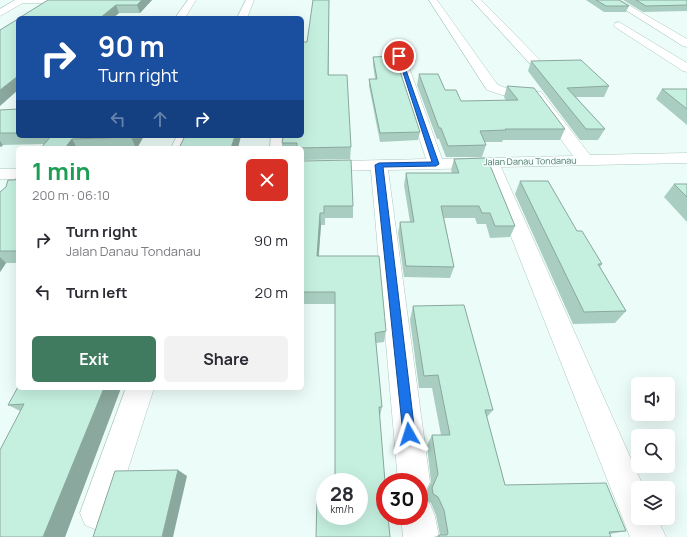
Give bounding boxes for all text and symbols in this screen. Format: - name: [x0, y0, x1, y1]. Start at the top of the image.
- text: 90 m: [98, 27, 165, 65]
- icon: right: [32, 32, 84, 84]
- pin: [382, 39, 416, 73]
- icon: arrive: [388, 45, 410, 67]
- text: Turn right: [98, 63, 179, 87]
- icon: left: [107, 108, 129, 130]
- icon: ahead: [149, 108, 171, 130]
- icon: right: [191, 108, 213, 130]
- text: 1 min: [32, 154, 91, 187]
- street label: Jalan Danau Tondanau: [483, 154, 577, 168]
- button: close: [246, 159, 288, 201]
- text: 200 m · 06:10: [32, 186, 110, 204]
- text: Turn right: [66, 221, 137, 242]
- icon: right: [32, 229, 54, 251]
- text: 90 m: [254, 230, 288, 251]
- text: Jalan Danau Tondanau: [66, 242, 201, 260]
- icon: left: [32, 281, 54, 303]
- text: Turn left: [66, 282, 128, 303]
- text: 20 m: [255, 282, 288, 303]
- button: Exit: [32, 336, 156, 382]
- button: Share: [164, 336, 288, 382]
- map controls: [631, 377, 675, 525]
- button: sound: [631, 377, 675, 421]
- position arrow: [388, 413, 430, 455]
- button: search: [631, 429, 675, 473]
- speed limit sign: 30: [376, 473, 428, 525]
- text: 28: [330, 480, 354, 507]
- button: layers: [631, 481, 675, 525]
- text: km/h: [330, 502, 354, 516]

